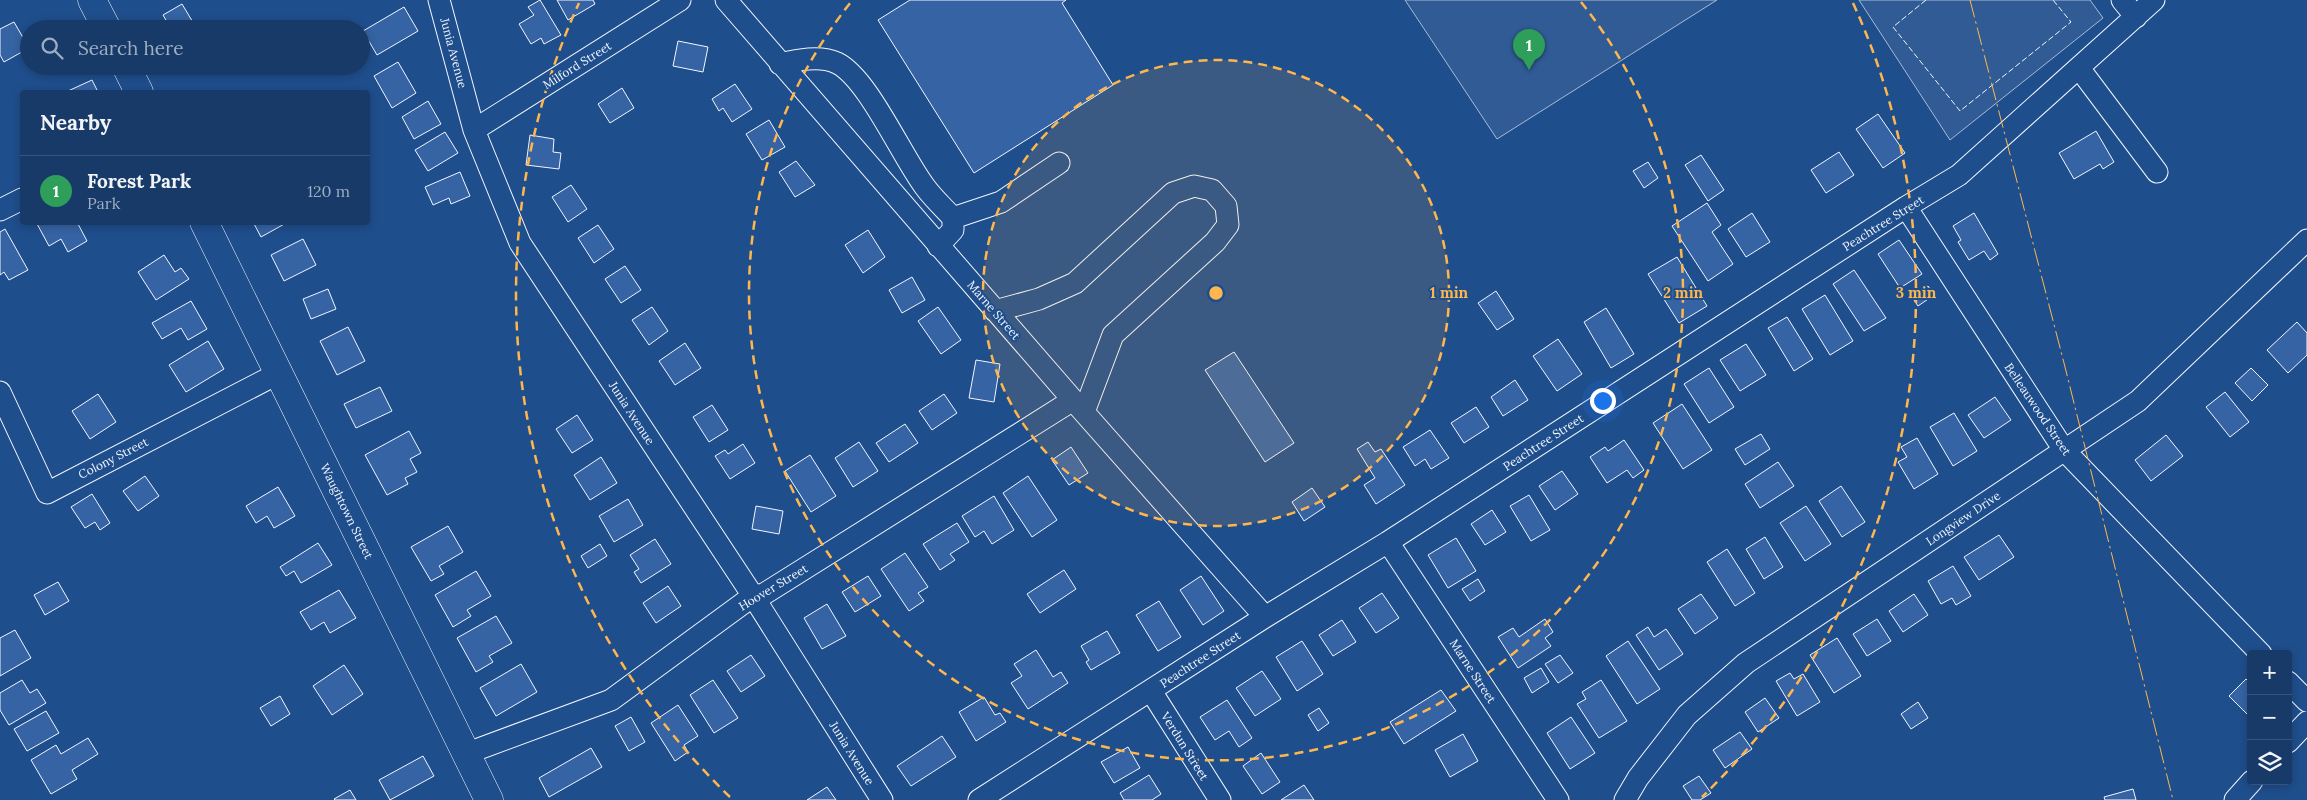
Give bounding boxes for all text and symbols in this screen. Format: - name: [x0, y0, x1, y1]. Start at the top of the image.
- street label: Junia Avenue: [437, 15, 471, 90]
- search box: [20, 20, 370, 75]
- pin: 1: [1513, 29, 1545, 70]
- icon: search: [38, 34, 66, 62]
- text: Search here: [78, 36, 184, 60]
- street label: Milford Street: [540, 38, 614, 92]
- text: Nearby: [40, 109, 111, 136]
- text: Forest Park: [87, 169, 191, 193]
- text: 1: [53, 181, 59, 201]
- text: 120 m: [307, 181, 350, 201]
- street label: Peachtree Street: [1840, 192, 1927, 254]
- text: Park: [87, 193, 120, 213]
- street label: Marne Street: [964, 277, 1024, 343]
- text: 1 min: [1430, 283, 1469, 302]
- text: 2 min: [1663, 283, 1704, 302]
- text: 3 min: [1896, 283, 1937, 302]
- centre of rings: [1207, 284, 1225, 302]
- street label: Belleauwood Street: [2002, 360, 2075, 458]
- street label: Junia Avenue: [605, 378, 658, 448]
- your location: [1590, 388, 1616, 414]
- street label: Peachtree Street: [1500, 410, 1586, 474]
- street label: Colony Street: [76, 434, 151, 482]
- street label: Waughtown Street: [317, 461, 377, 562]
- street label: Longview Drive: [1923, 487, 2004, 548]
- street label: Hoover Street: [736, 560, 811, 614]
- street label: Peachtree Street: [1157, 627, 1243, 691]
- street label: Marne Street: [1447, 636, 1499, 706]
- map controls: [2247, 650, 2292, 785]
- button: +: [2247, 650, 2292, 695]
- button: −: [2247, 695, 2292, 740]
- street label: Verdun Street: [1157, 708, 1212, 783]
- street label: Junia Avenue: [826, 717, 878, 788]
- button: layers: [2247, 740, 2292, 785]

